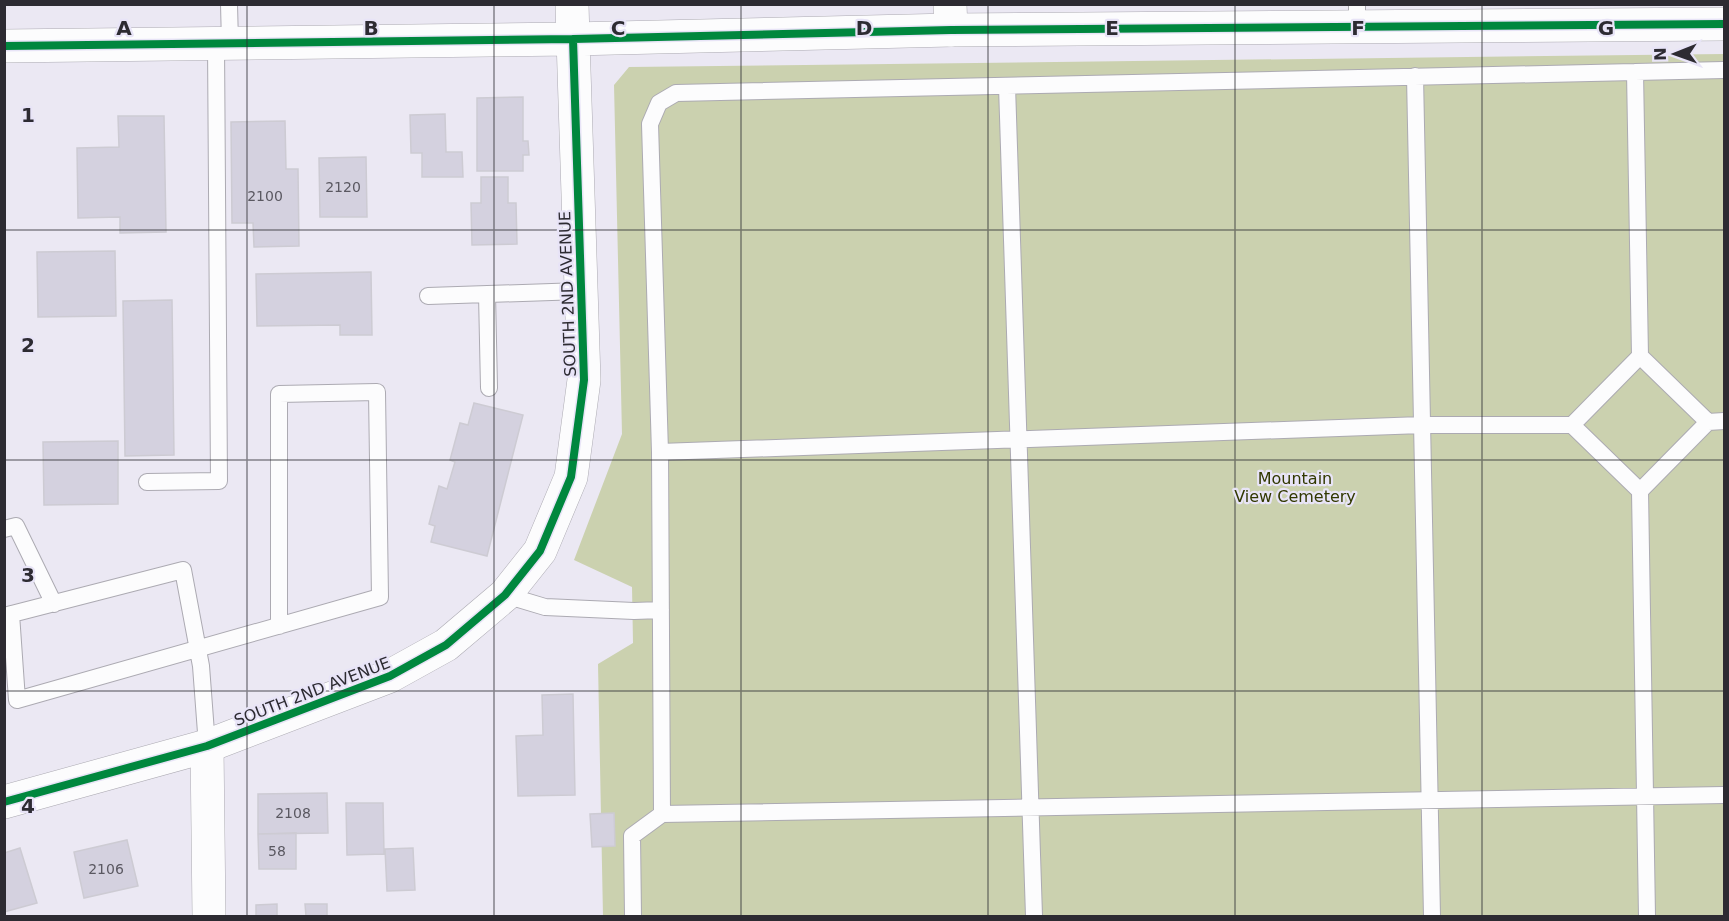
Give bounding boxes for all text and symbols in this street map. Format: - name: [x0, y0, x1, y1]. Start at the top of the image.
- text: A: [116, 16, 132, 40]
- text: B: [363, 16, 379, 40]
- text: C: [611, 16, 625, 40]
- text: D: [856, 16, 872, 40]
- text: E: [1105, 16, 1119, 40]
- text: F: [1351, 16, 1365, 40]
- text: G: [1598, 16, 1614, 40]
- north arrow: [1645, 24, 1705, 84]
- text: N: [1651, 47, 1670, 61]
- text: 1: [21, 103, 35, 127]
- house number: 2120: [325, 179, 361, 195]
- house number: 2100: [247, 188, 283, 204]
- street label: SOUTH 2ND AVENUE: [555, 211, 580, 377]
- text: 2: [21, 333, 35, 357]
- park label: Mountain View Cemetery: [1234, 469, 1356, 506]
- text: 3: [21, 563, 35, 587]
- street label: SOUTH 2ND AVENUE: [231, 653, 393, 730]
- text: 4: [21, 794, 35, 818]
- house number: 2108: [275, 805, 311, 821]
- house number: 58: [268, 843, 286, 859]
- house number: 2106: [88, 861, 124, 877]

